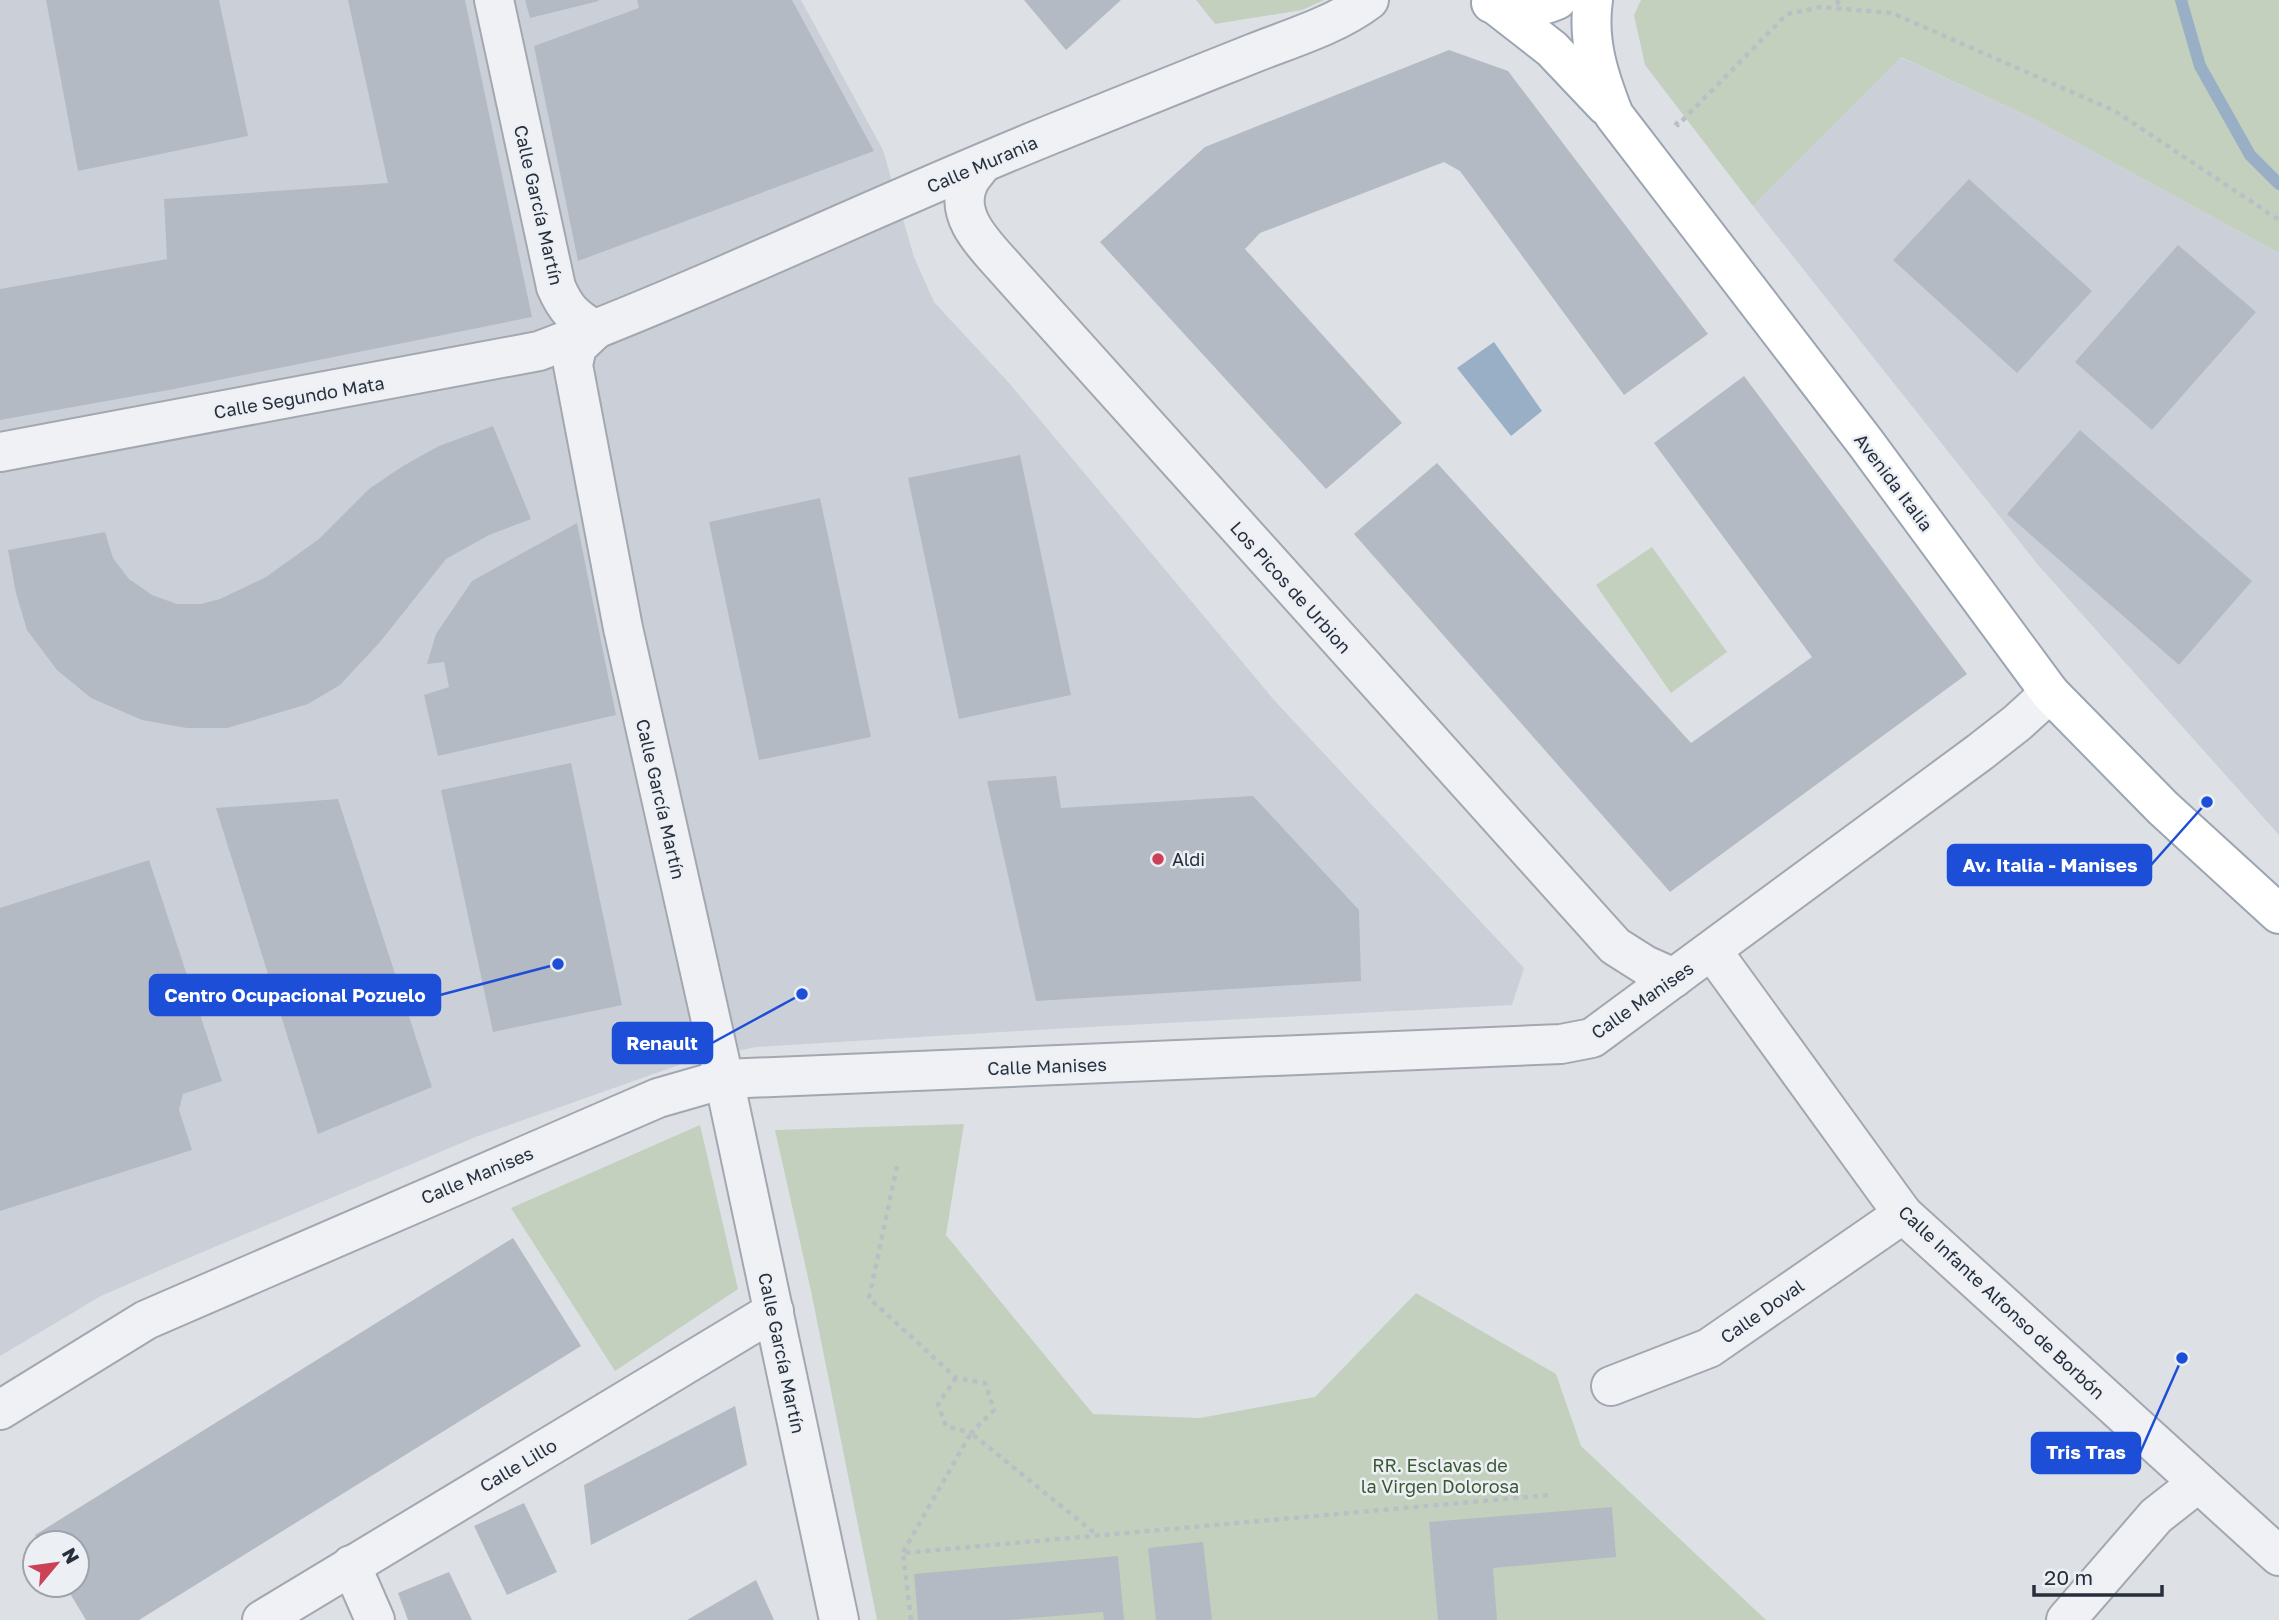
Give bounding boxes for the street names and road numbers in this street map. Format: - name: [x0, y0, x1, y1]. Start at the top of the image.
- street label: Calle García Martín: [510, 123, 568, 287]
- street label: Calle Murania: [923, 131, 1041, 197]
- street label: Calle Segundo Mata: [212, 371, 386, 423]
- street label: Avenida Italia: [1850, 429, 1938, 535]
- street label: Los Picos de Urbion: [1226, 516, 1356, 658]
- street label: Calle García Martín: [632, 717, 690, 881]
- street label: Calle Manises: [1587, 957, 1697, 1043]
- street label: Calle Manises: [987, 1053, 1107, 1079]
- street label: Calle Manises: [418, 1141, 536, 1209]
- street label: Calle Infante Alfonso de Borbón: [1894, 1201, 2110, 1403]
- street label: Calle García Martín: [754, 1271, 810, 1435]
- street label: Calle Doval: [1716, 1274, 1808, 1348]
- street label: Calle Lillo: [476, 1433, 560, 1497]

